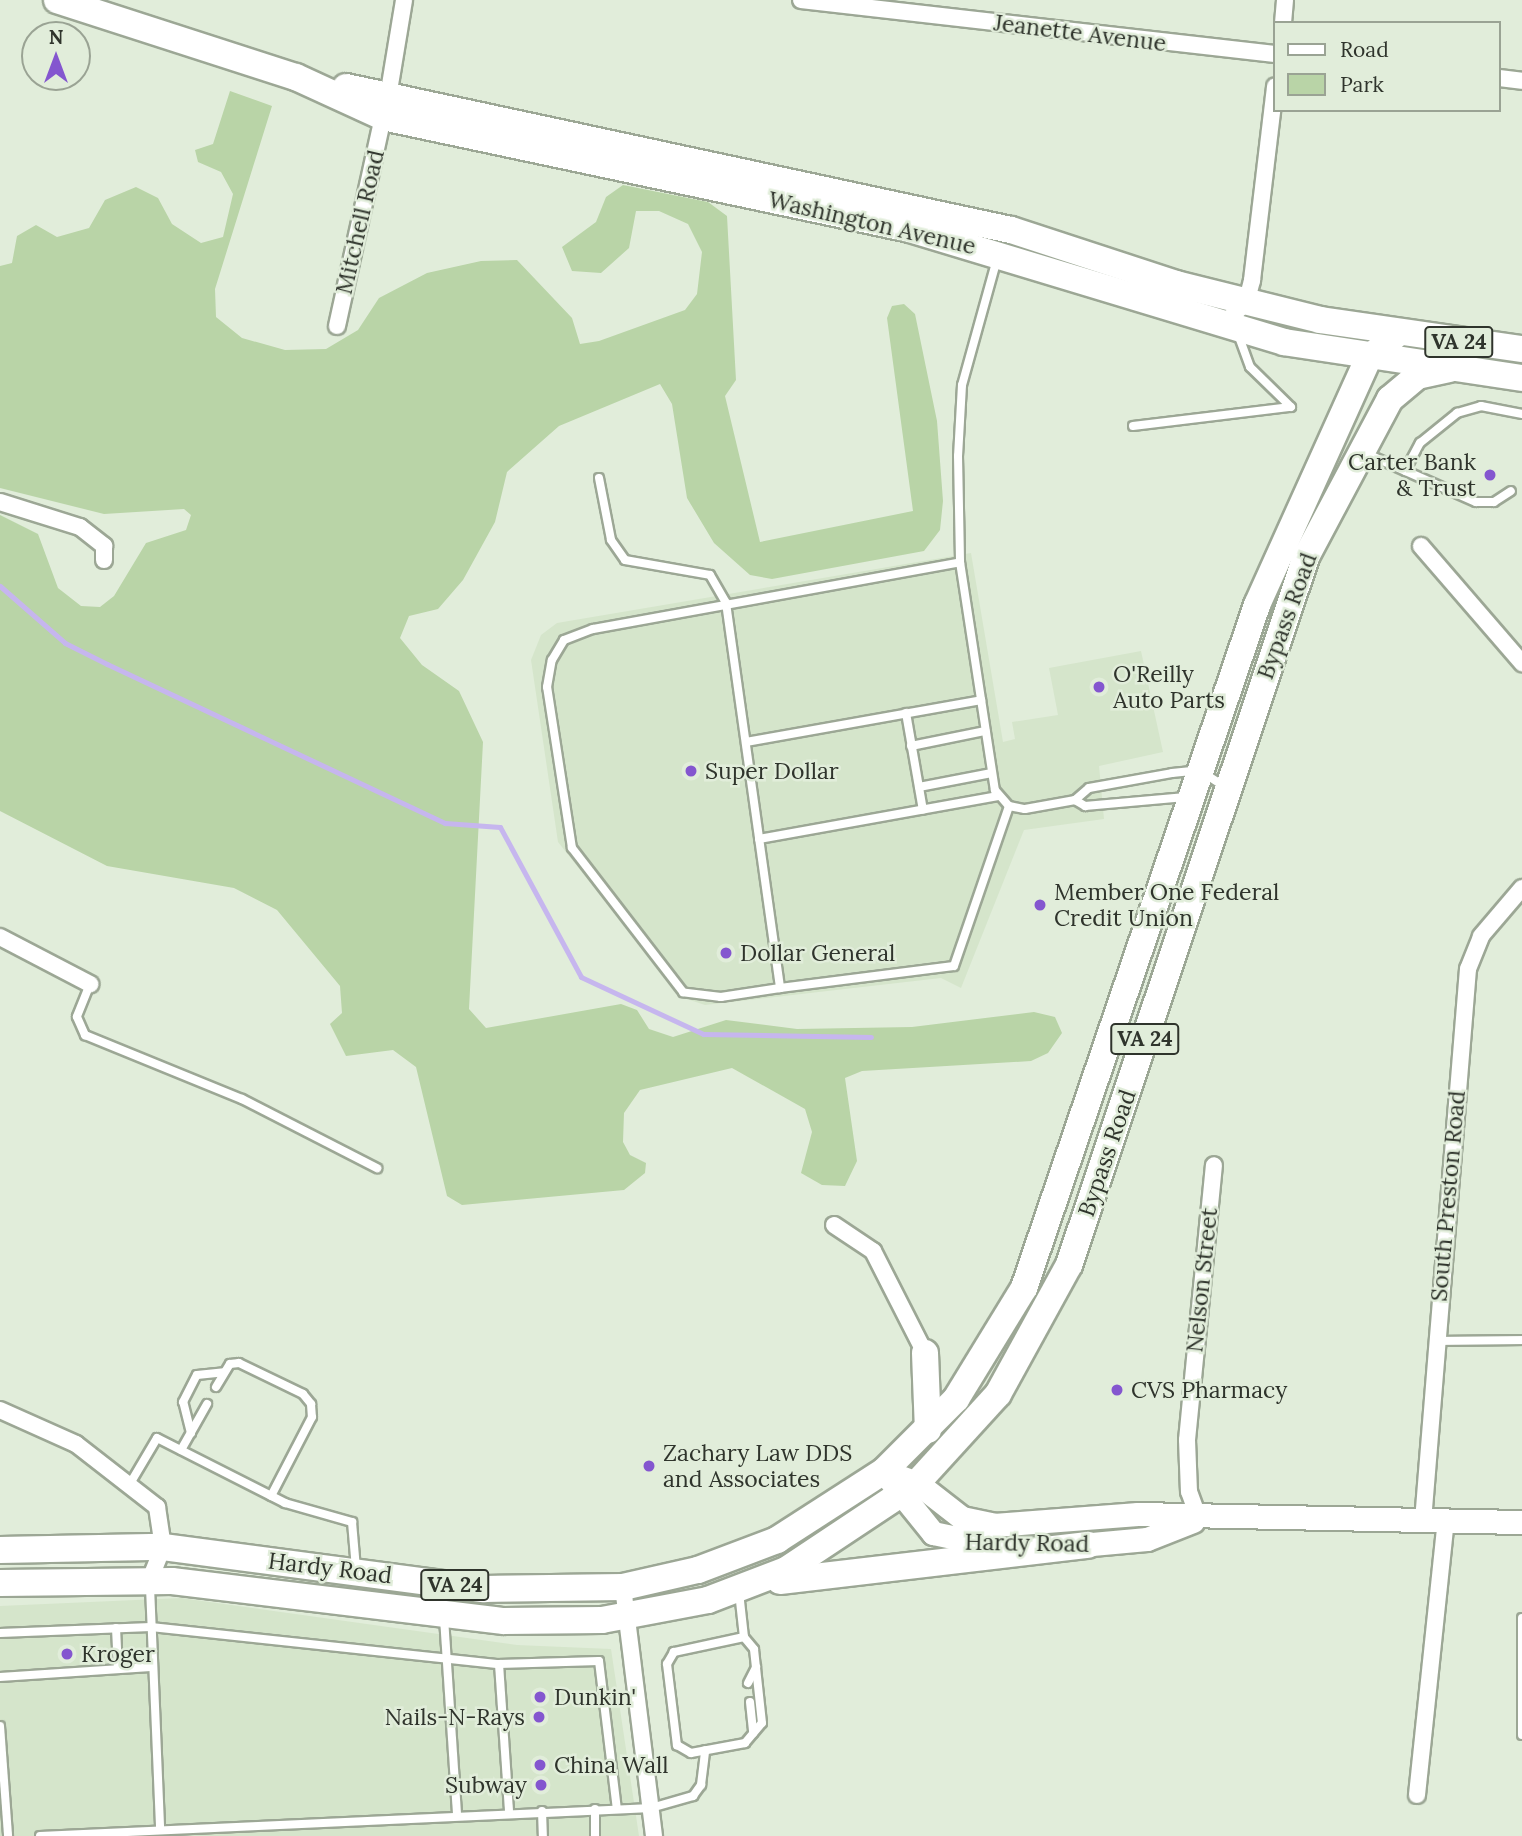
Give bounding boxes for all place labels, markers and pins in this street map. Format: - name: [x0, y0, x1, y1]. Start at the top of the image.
- place label: Carter Bank & Trust: [1348, 448, 1476, 502]
- marker: Carter Bank & Trust: [1482, 467, 1498, 483]
- place label: O'Reilly Auto Parts: [1113, 660, 1225, 714]
- marker: O'Reilly Auto Parts: [1091, 679, 1107, 695]
- place label: Super Dollar: [705, 757, 839, 785]
- marker: Super Dollar: [683, 763, 699, 779]
- place label: Member One Federal Credit Union: [1054, 878, 1279, 932]
- marker: Member One Federal Credit Union: [1032, 897, 1048, 913]
- place label: Dollar General: [740, 939, 895, 967]
- marker: Dollar General: [718, 945, 734, 961]
- place label: CVS Pharmacy: [1131, 1376, 1287, 1404]
- marker: CVS Pharmacy: [1109, 1382, 1125, 1398]
- place label: Zachary Law DDS and Associates: [663, 1439, 852, 1493]
- marker: Zachary Law DDS and Associates: [641, 1458, 657, 1474]
- place label: Kroger: [81, 1640, 155, 1668]
- marker: Kroger: [59, 1646, 75, 1662]
- place label: Dunkin': [554, 1683, 636, 1711]
- marker: Dunkin': [532, 1689, 548, 1705]
- place label: Nails-N-Rays: [384, 1703, 525, 1731]
- marker: Nails-N-Rays: [531, 1709, 547, 1725]
- place label: China Wall: [554, 1751, 669, 1779]
- marker: China Wall: [532, 1757, 548, 1773]
- place label: Subway: [445, 1771, 527, 1799]
- marker: Subway: [533, 1777, 549, 1793]

